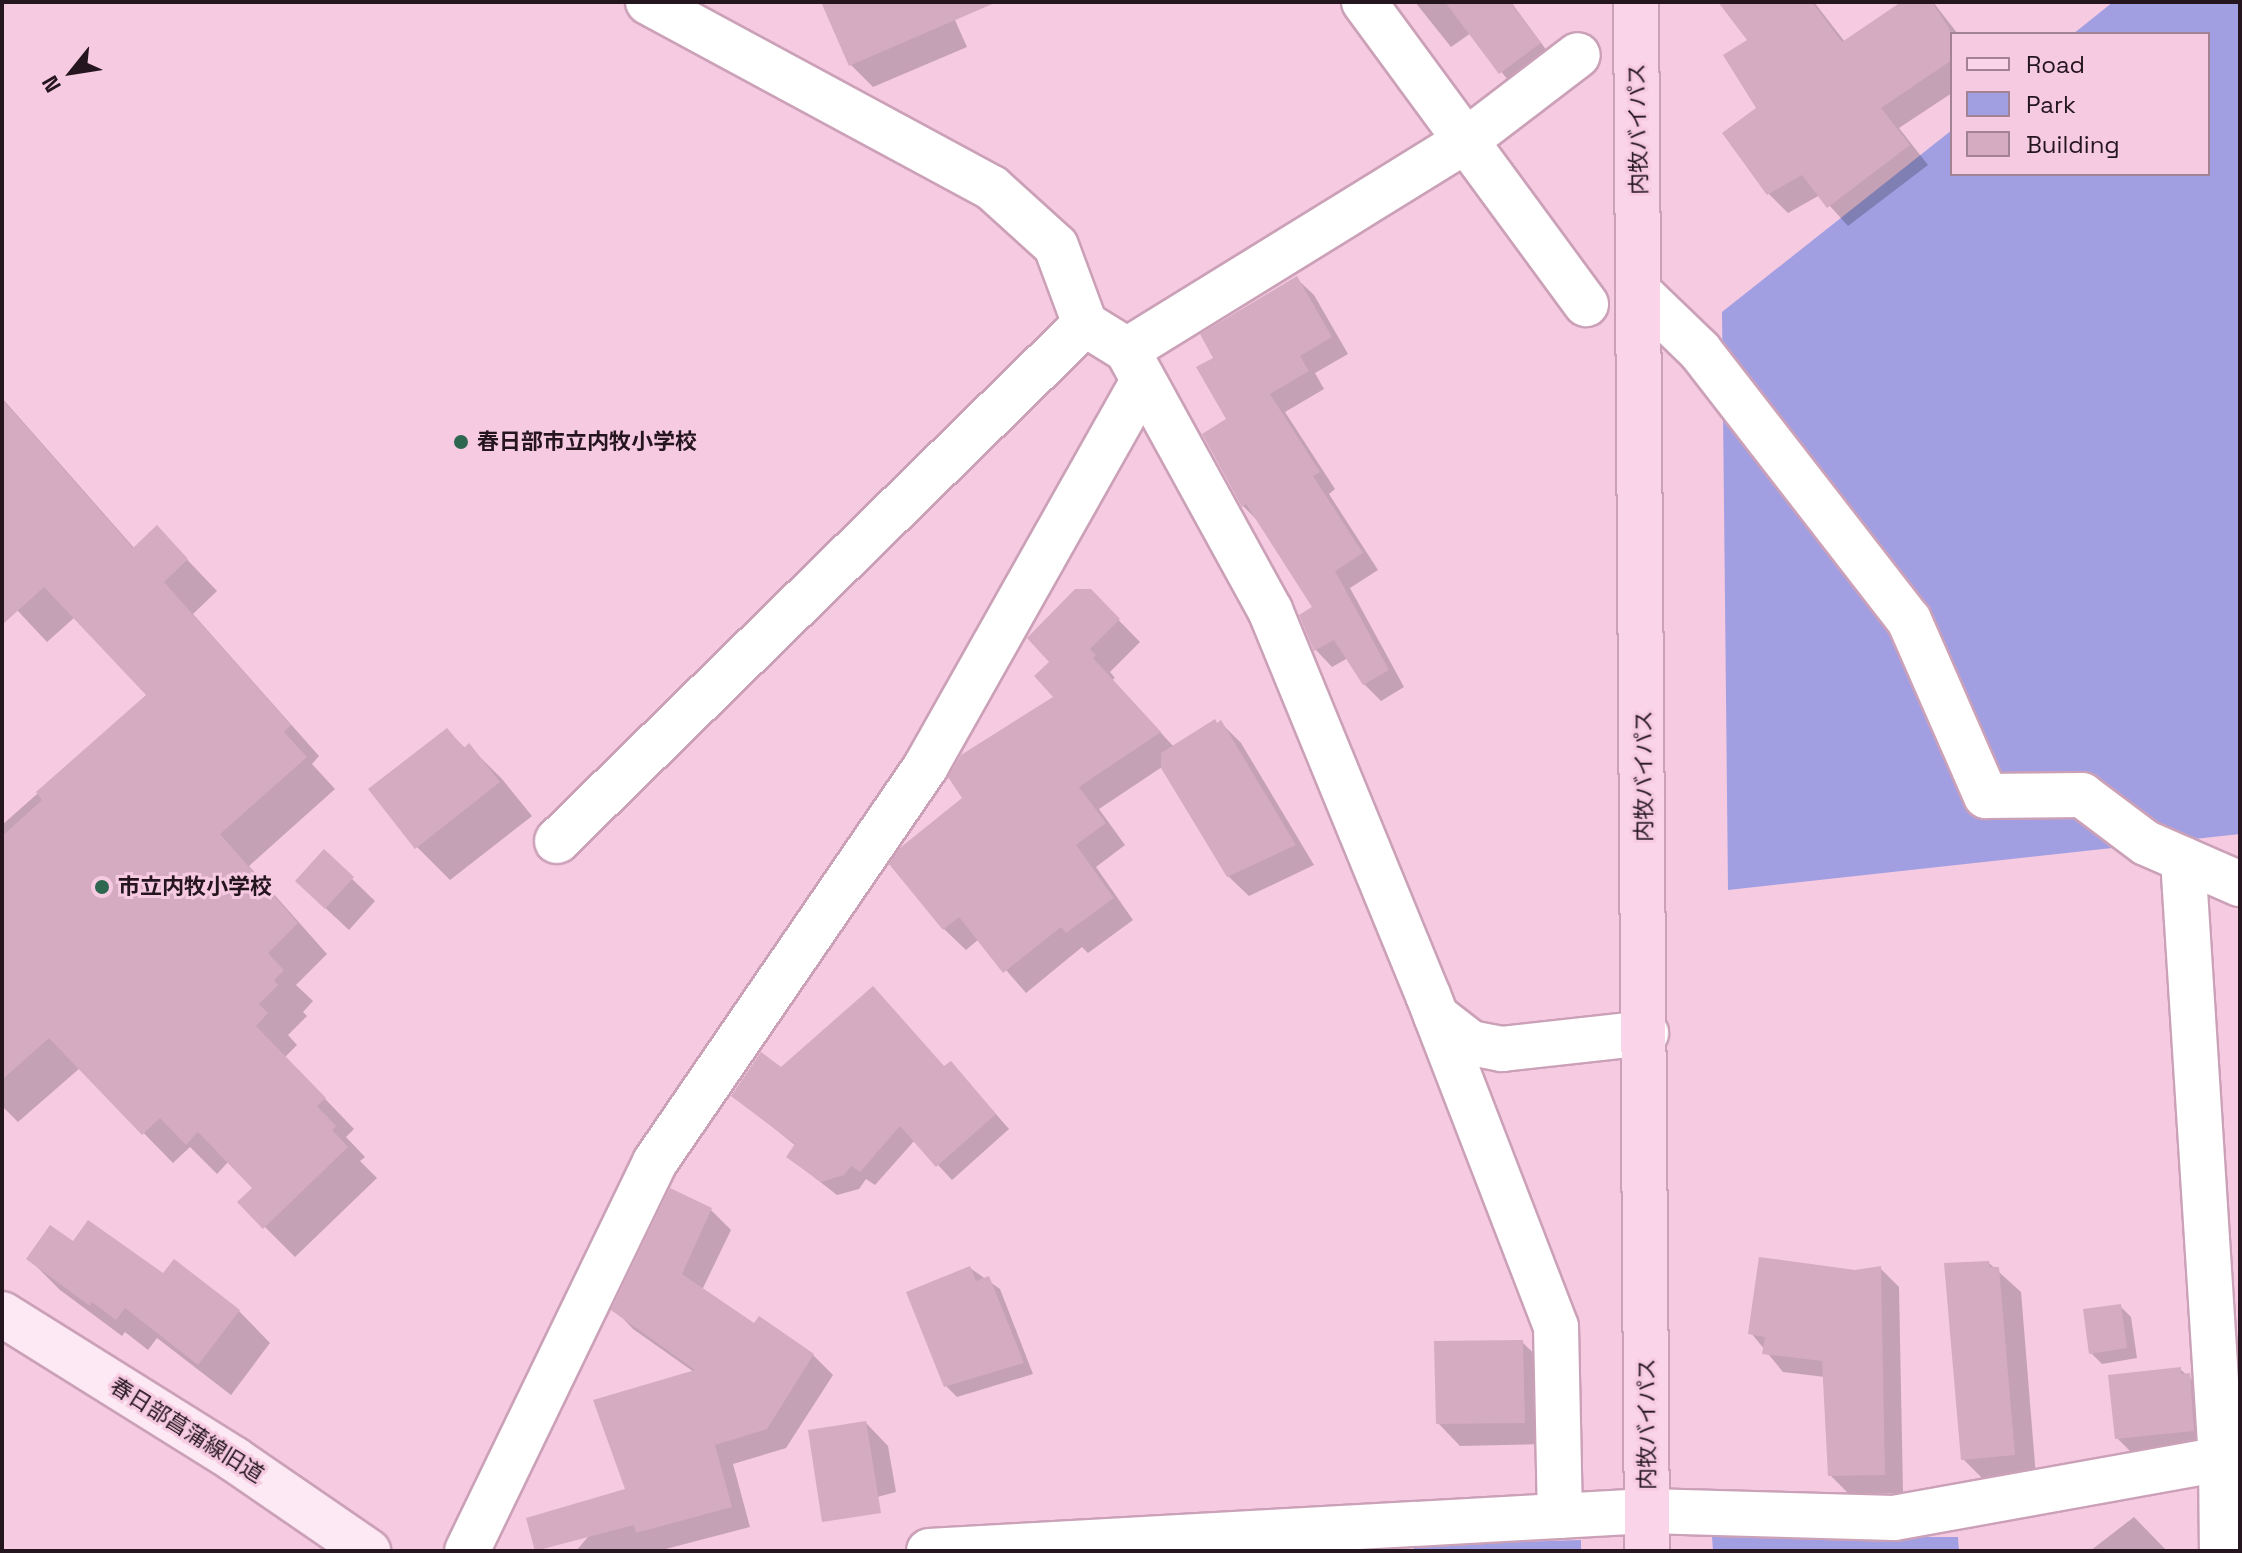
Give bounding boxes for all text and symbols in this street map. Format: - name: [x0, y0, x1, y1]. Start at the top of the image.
- north arrow: [32, 32, 112, 112]
- legend: [1950, 32, 2210, 176]
- text: Road: [2026, 49, 2085, 80]
- street label: 内牧バイパス: [1624, 63, 1652, 195]
- text: N: [35, 71, 67, 97]
- text: Park: [2026, 89, 2076, 120]
- text: Building: [2026, 129, 2120, 160]
- place label: 春日部市立内牧小学校: [477, 429, 697, 455]
- marker: 春日部市立内牧小学校: [452, 433, 470, 451]
- street label: 内牧バイパス: [1631, 710, 1657, 842]
- place label: 市立内牧小学校: [118, 874, 272, 900]
- marker: 市立内牧小学校: [93, 878, 111, 896]
- street label: 内牧バイパス: [1634, 1358, 1660, 1490]
- street label: 春日部菖蒲線旧道: [105, 1372, 269, 1488]

